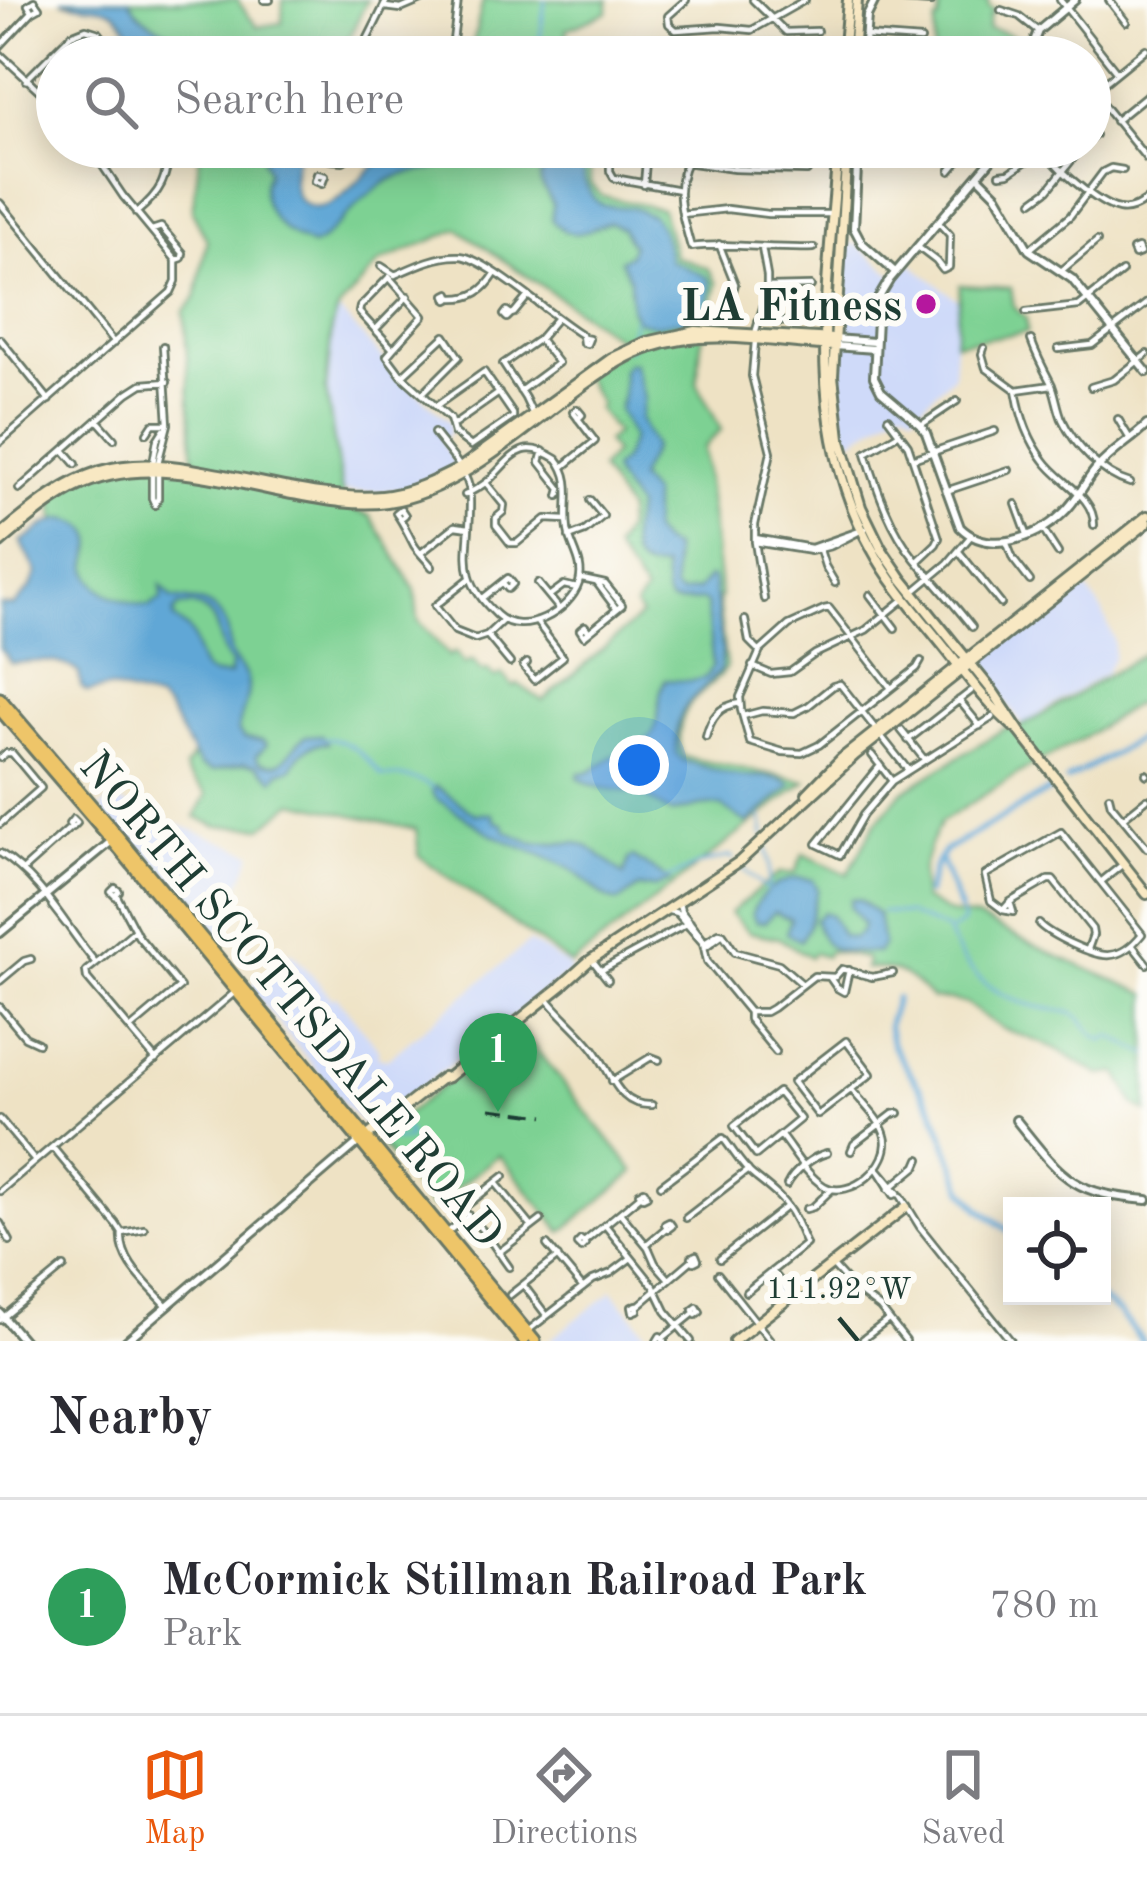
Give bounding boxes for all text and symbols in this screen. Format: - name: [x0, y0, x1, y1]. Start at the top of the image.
- search box: [36, 36, 1111, 168]
- icon: search: [78, 69, 144, 135]
- text: Search here: [174, 79, 404, 124]
- place label: LA Fitness: [681, 286, 902, 331]
- marker: LA Fitness: [913, 291, 939, 317]
- your location: [609, 735, 669, 795]
- street label: NORTH SCOTTSDALE ROAD: [69, 745, 510, 1257]
- pin: 1: [459, 1013, 537, 1112]
- map controls: [1003, 1197, 1111, 1305]
- button: locate: [1003, 1197, 1111, 1305]
- text: 111.92°W: [767, 1275, 911, 1305]
- text: Nearby: [48, 1394, 213, 1445]
- text: McCormick Stillman Railroad Park: [162, 1560, 867, 1605]
- text: 1: [76, 1587, 98, 1626]
- text: 780 m: [989, 1587, 1099, 1626]
- text: Park: [162, 1615, 242, 1654]
- tab: Map: [142, 1742, 208, 1855]
- tab: Directions: [491, 1742, 638, 1855]
- tab: Saved: [921, 1742, 1005, 1855]

